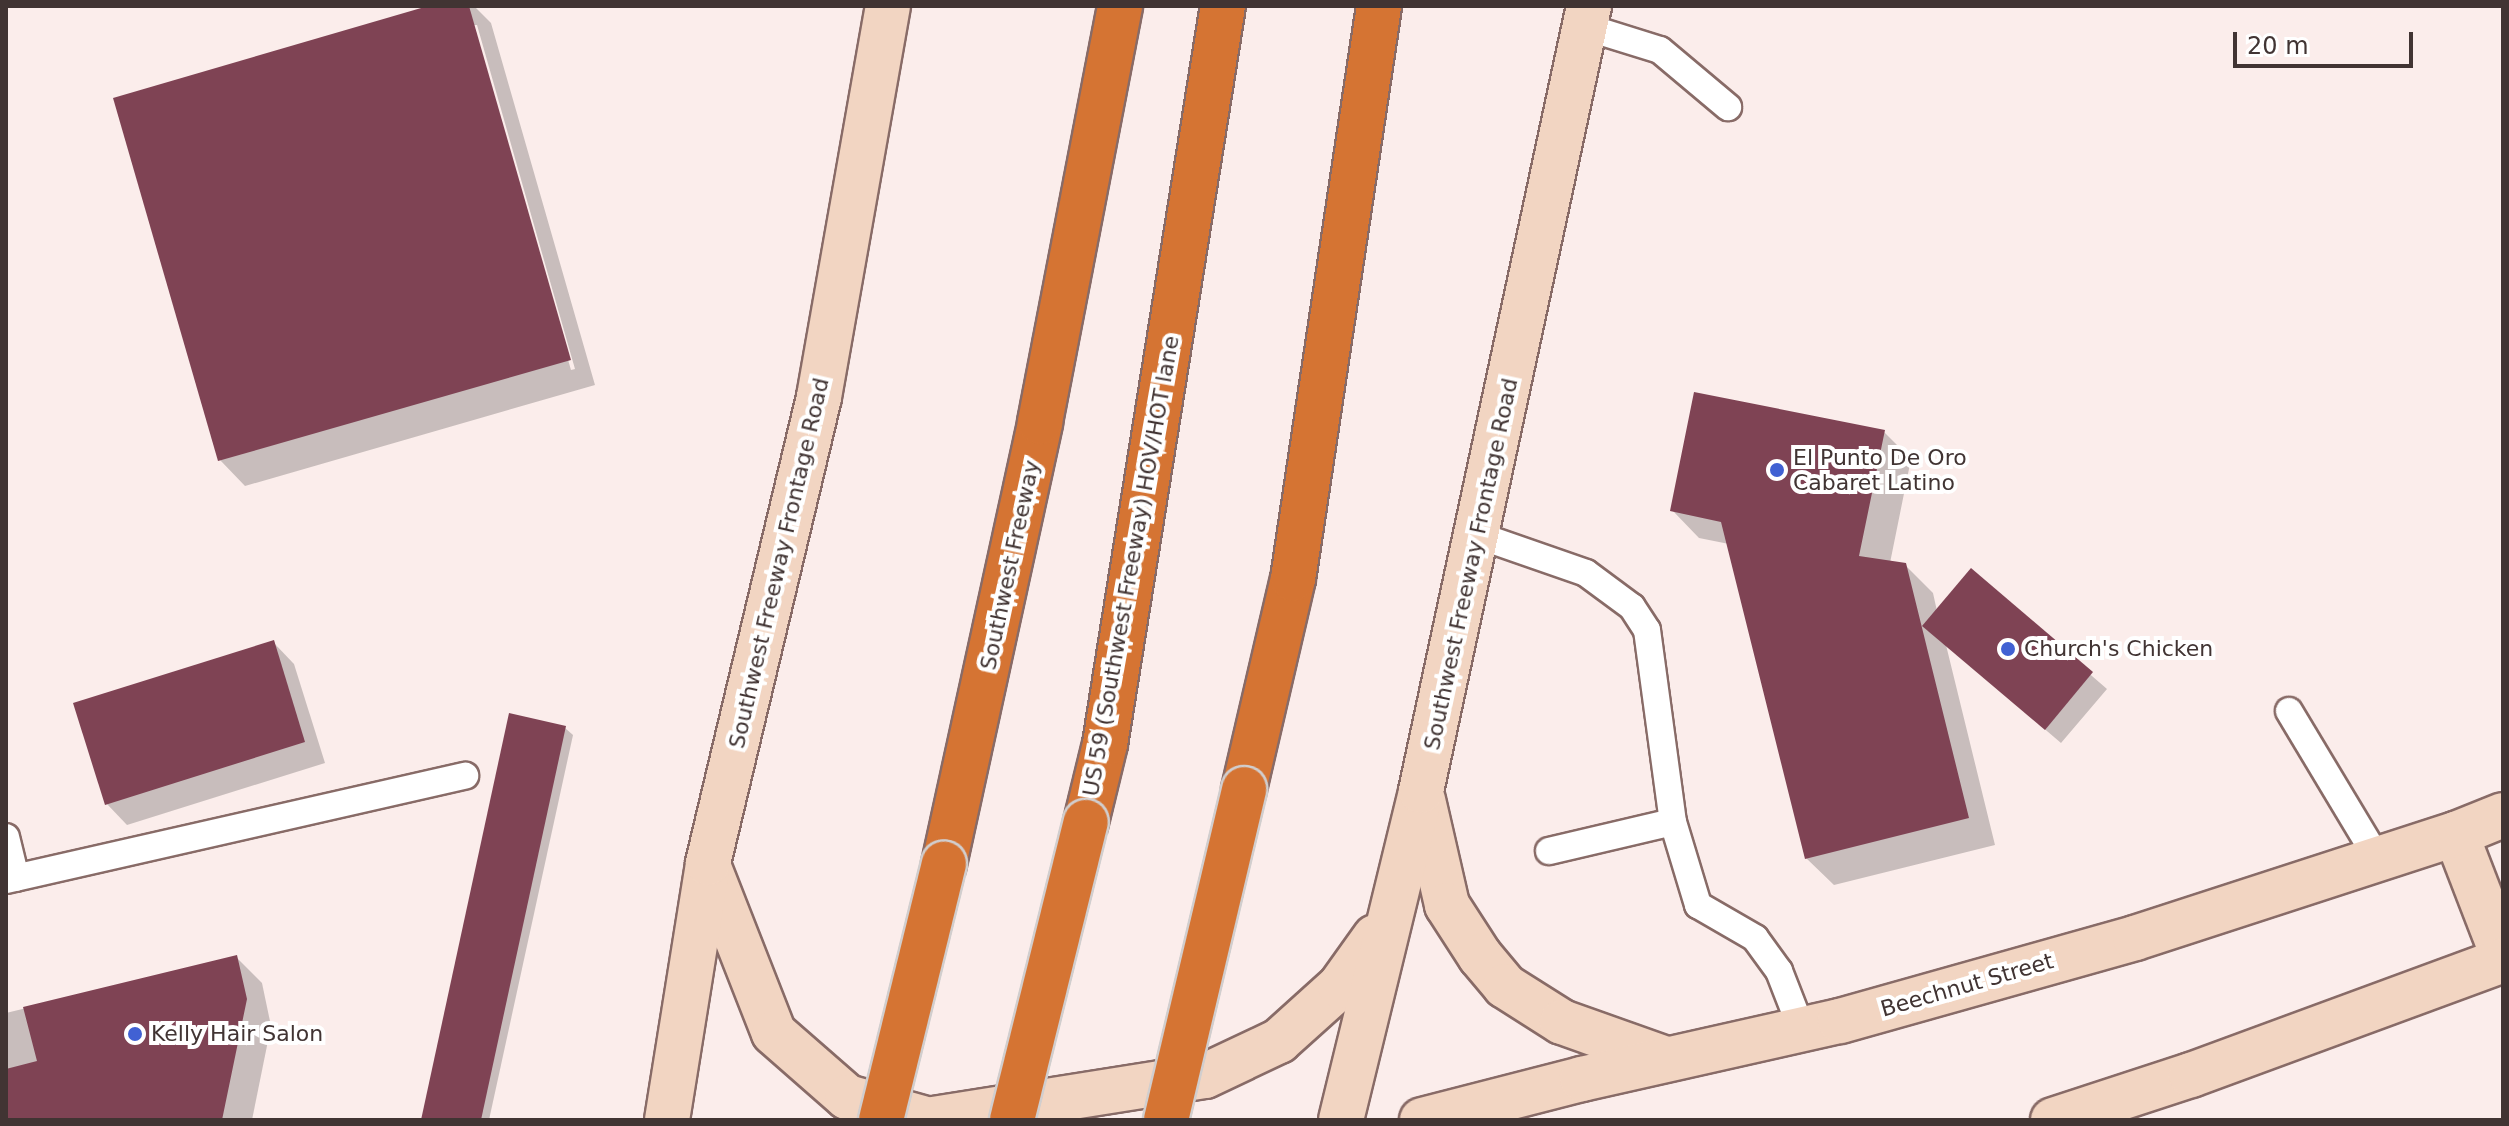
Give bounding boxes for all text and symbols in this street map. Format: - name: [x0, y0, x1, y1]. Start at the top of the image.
- scale bar: [2237, 16, 2417, 66]
- text: 20 m: [2247, 32, 2309, 60]
- street label: US 59 (Southwest Freeway) HOV/HOT lane: [1077, 334, 1185, 798]
- street label: Southwest Freeway Frontage Road: [723, 375, 835, 751]
- street label: Southwest Freeway Frontage Road: [1419, 376, 1523, 752]
- place label: El Punto De Oro Cabaret Latino: [1793, 444, 1967, 496]
- street label: Southwest Freeway: [975, 458, 1045, 672]
- marker: El Punto De Oro Cabaret Latino: [1768, 461, 1786, 479]
- place label: Church's Chicken: [2024, 636, 2213, 662]
- marker: Church's Chicken: [1999, 640, 2017, 658]
- street label: Beechnut Street: [1878, 948, 2056, 1022]
- place label: Kelly Hair Salon: [151, 1021, 323, 1047]
- marker: Kelly Hair Salon: [126, 1025, 144, 1043]

